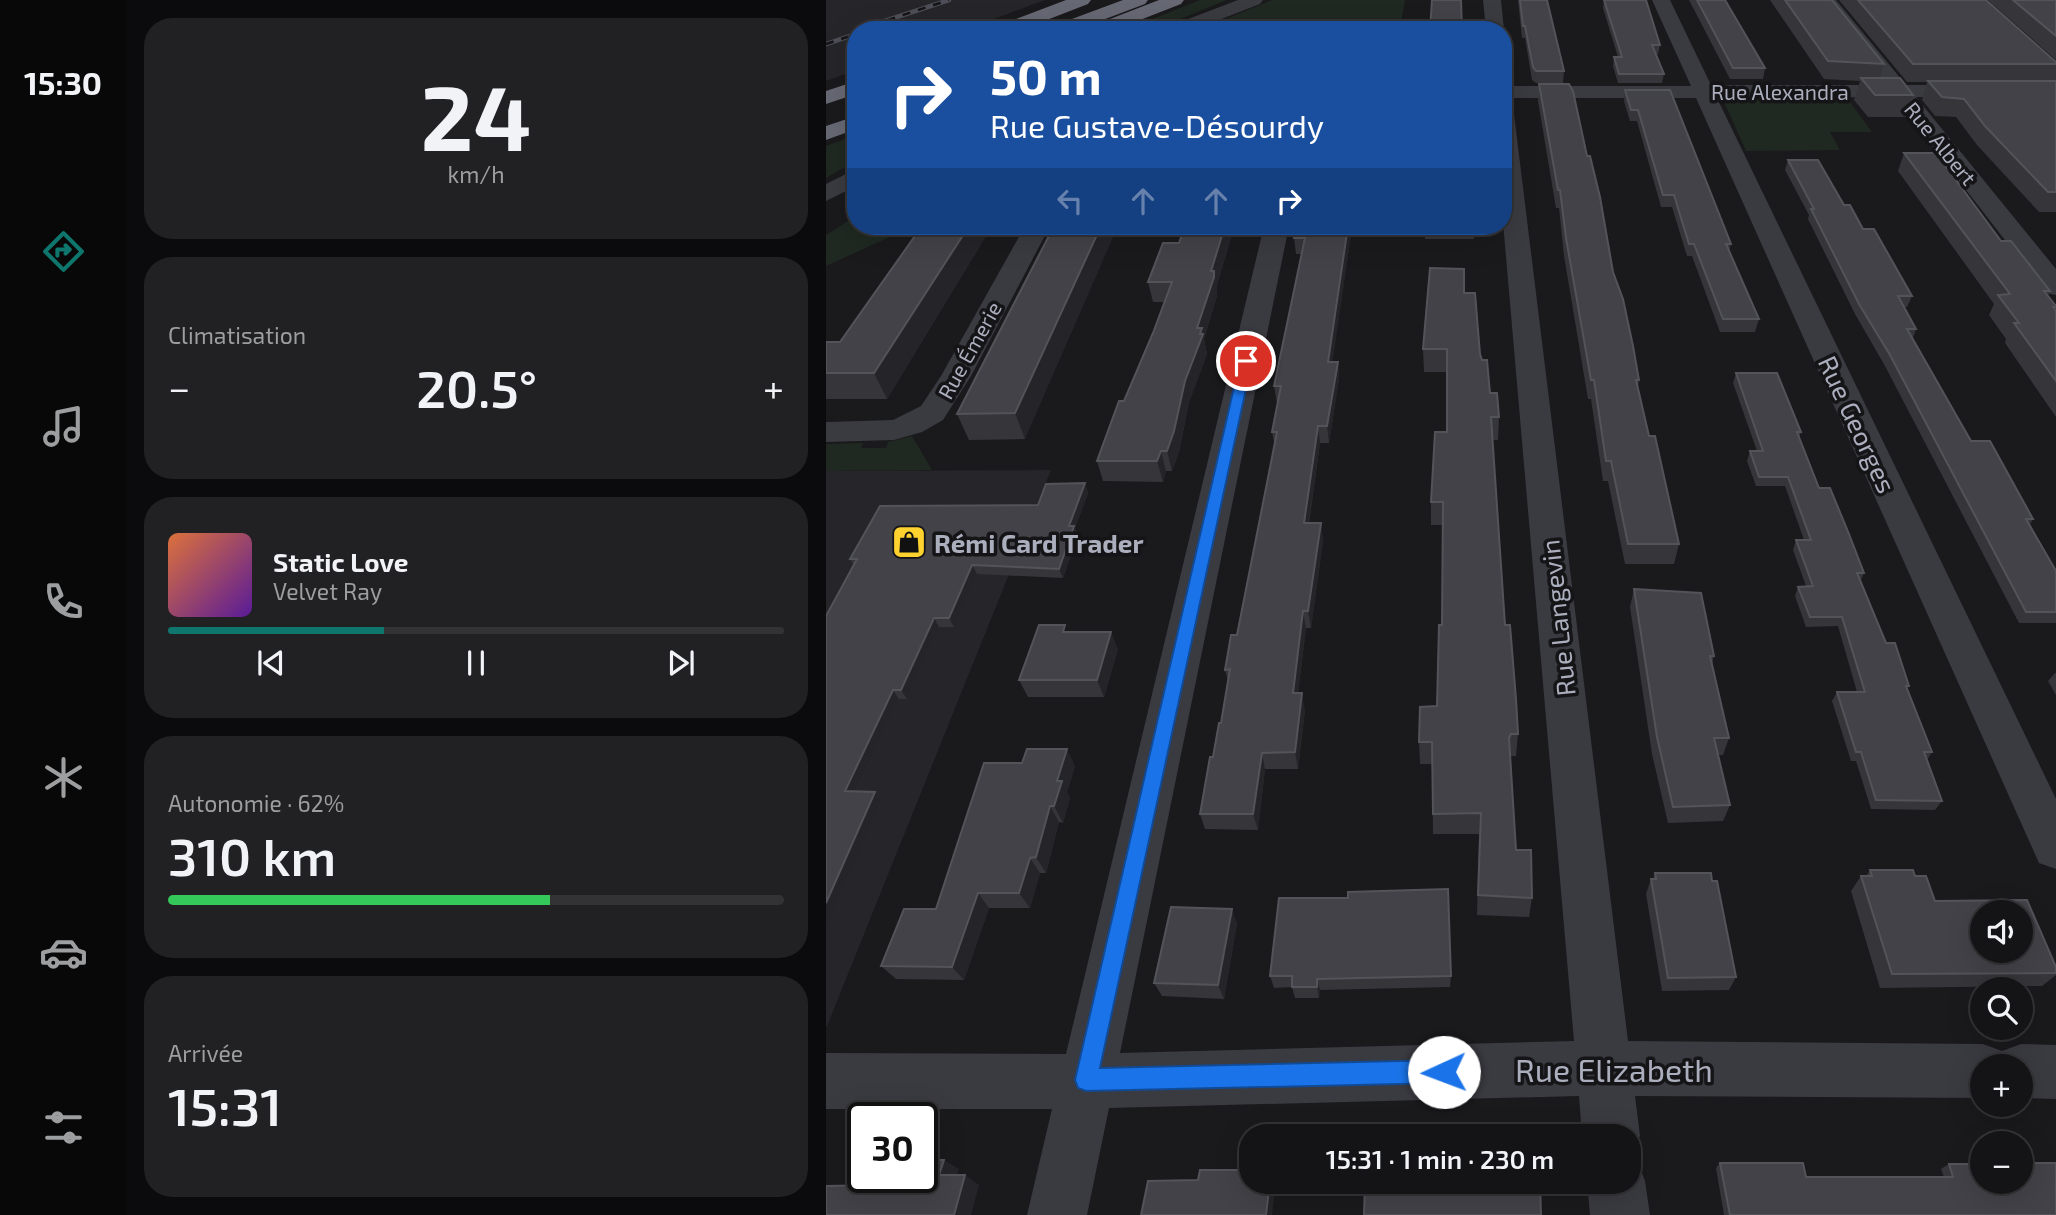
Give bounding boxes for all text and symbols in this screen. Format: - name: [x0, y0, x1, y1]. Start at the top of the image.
- text: 50 m: [990, 46, 1102, 105]
- icon: right: [875, 49, 966, 140]
- text: 24: [421, 60, 531, 169]
- text: 15:30: [24, 63, 102, 101]
- street label: Rue Alexandra: [1711, 79, 1849, 104]
- street label: Rue Albert: [1900, 97, 1982, 189]
- text: Rue Gustave-Désourdy: [990, 106, 1324, 144]
- text: km/h: [447, 160, 505, 188]
- icon: left: [1051, 182, 1089, 220]
- icon: ahead: [1124, 182, 1162, 220]
- icon: ahead: [1197, 182, 1235, 220]
- icon: right: [1270, 182, 1308, 220]
- icon: directions: [39, 227, 88, 276]
- street label: Rue Émerie: [932, 297, 1006, 403]
- text: Climatisation: [168, 321, 306, 349]
- pin: [1216, 331, 1276, 391]
- icon: arrive: [1227, 342, 1265, 380]
- street label: Rue Georges: [1813, 351, 1903, 497]
- text: 20.5°: [416, 356, 537, 418]
- text: −: [168, 364, 190, 410]
- text: +: [763, 364, 784, 410]
- icon: music: [39, 402, 88, 451]
- shop icon: Rémi Card Trader: [890, 523, 928, 561]
- place label: Rémi Card Trader: [934, 527, 1144, 558]
- street label: Rue Langevin: [1533, 538, 1581, 698]
- text: Static Love: [273, 546, 409, 577]
- icon: phone: [39, 577, 88, 626]
- text: Velvet Ray: [273, 577, 382, 605]
- icon: previous: [252, 644, 290, 682]
- icon: pause: [457, 644, 495, 682]
- icon: next: [662, 644, 700, 682]
- icon: climate: [39, 753, 88, 802]
- text: Autonomie · 62%: [168, 789, 344, 817]
- text: 310 km: [168, 824, 336, 886]
- map controls: [1970, 900, 2033, 1194]
- button: sound: [1970, 900, 2033, 963]
- icon: car: [39, 928, 88, 977]
- button: search: [1970, 977, 2033, 1040]
- position arrow: [1407, 1035, 1481, 1109]
- text: Arrivée: [168, 1039, 243, 1067]
- street label: Rue Elizabeth: [1515, 1050, 1713, 1088]
- button: +: [1970, 1054, 2033, 1117]
- text: 15:31: [168, 1074, 282, 1136]
- speed limit sign: 30: [847, 1102, 938, 1193]
- icon: filters: [39, 1103, 88, 1152]
- button: −: [1970, 1131, 2033, 1194]
- text: 15:31 · 1 min · 230 m: [1326, 1143, 1554, 1174]

